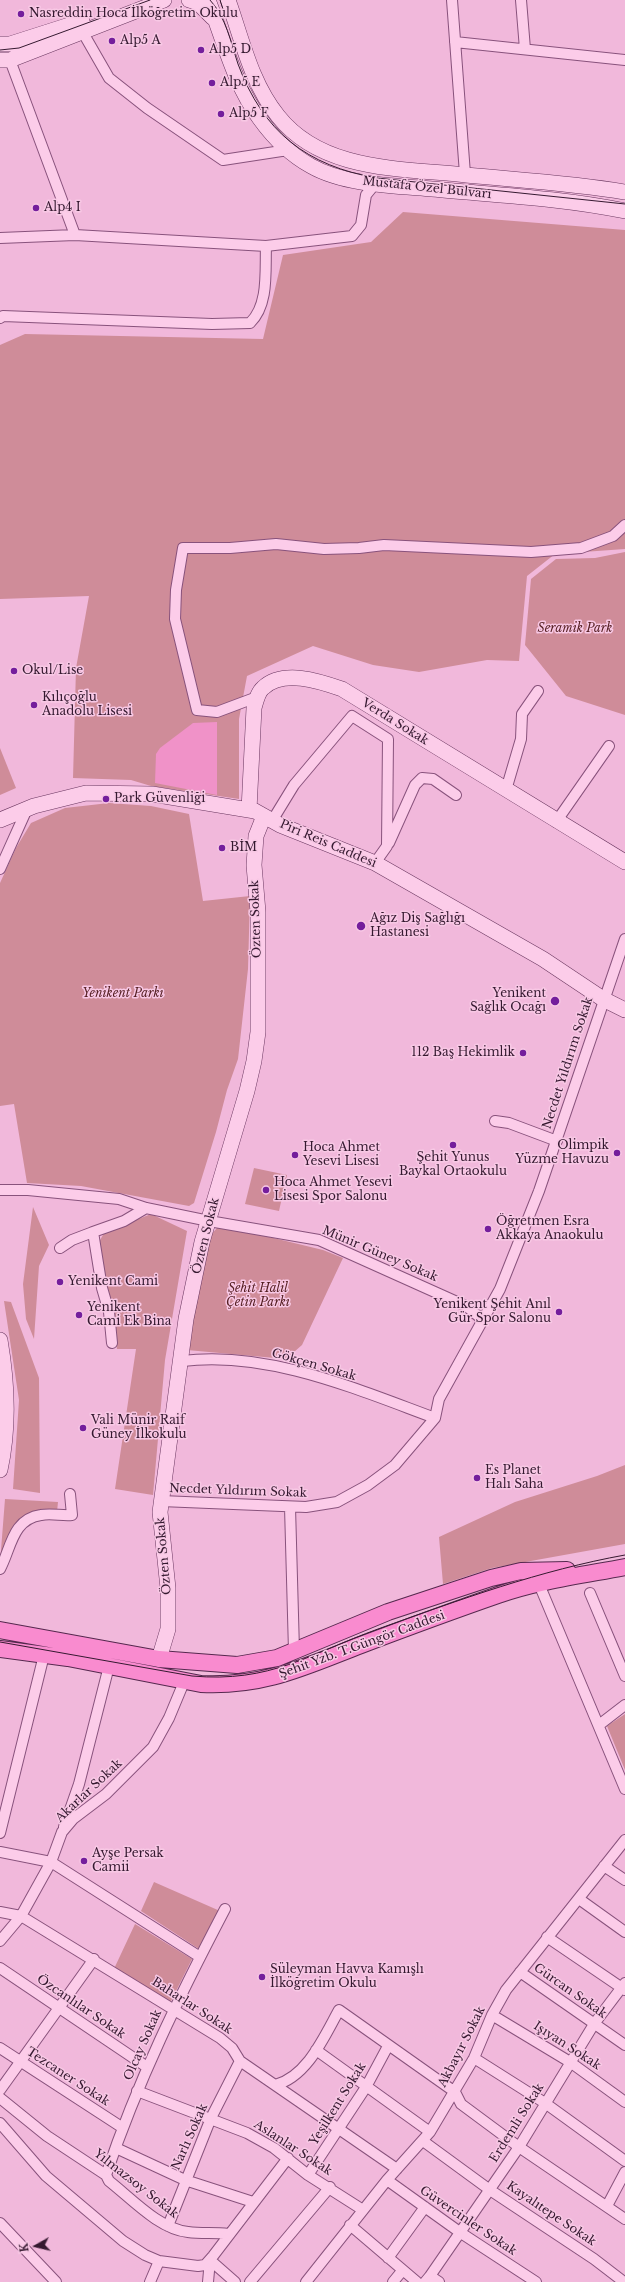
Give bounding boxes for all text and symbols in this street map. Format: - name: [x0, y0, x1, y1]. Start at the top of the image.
- place label: Nasreddin Hoca İlköğretim Okulu: [29, 7, 238, 21]
- marker: Nasreddin Hoca İlköğretim Okulu: [16, 9, 26, 19]
- place label: Alp5 A: [120, 34, 161, 48]
- marker: Alp5 A: [107, 36, 117, 46]
- place label: Alp5 D: [209, 43, 251, 57]
- marker: Alp5 D: [196, 45, 206, 55]
- place label: Alp5 E: [220, 76, 260, 90]
- marker: Alp5 E: [207, 78, 217, 88]
- place label: Alp5 F: [229, 107, 269, 121]
- marker: Alp5 F: [216, 109, 226, 119]
- street label: Mustafa Özel Bulvarı: [362, 174, 492, 202]
- place label: Alp4 I: [44, 201, 81, 215]
- marker: Alp4 I: [31, 203, 41, 213]
- park label: Seramik Park: [538, 622, 612, 636]
- place label: Okul/Lise: [22, 664, 83, 678]
- marker: Okul/Lise: [9, 666, 19, 676]
- place label: Kılıçoğlu Anadolu Lisesi: [42, 691, 132, 719]
- street label: Verda Sokak: [359, 696, 431, 748]
- marker: Kılıçoğlu Anadolu Lisesi: [29, 700, 39, 710]
- place label: Park Güvenliği: [114, 792, 205, 806]
- marker: Park Güvenliği: [101, 794, 111, 804]
- street label: Piri Reis Caddesi: [277, 817, 379, 871]
- place label: BİM: [230, 841, 257, 855]
- marker: BİM: [217, 843, 227, 853]
- street label: Özten Sokak: [247, 880, 265, 958]
- place label: Ağız Diş Sağlığı Hastanesi: [370, 912, 465, 940]
- marker: Ağız Diş Sağlığı Hastanesi: [355, 920, 367, 932]
- park label: Yenikent Parkı: [82, 987, 164, 1001]
- place label: Yenikent Sağlık Ocağı: [470, 987, 546, 1015]
- street label: Necdet Yıldırım Sokak: [540, 995, 596, 1131]
- marker: Yenikent Sağlık Ocağı: [549, 995, 561, 1007]
- place label: 112 Baş Hekimlik: [411, 1046, 515, 1060]
- marker: 112 Baş Hekimlik: [518, 1048, 528, 1058]
- place label: Olimpik Yüzme Havuzu: [515, 1139, 609, 1167]
- marker: Şehit Yunus Baykal Ortaokulu: [448, 1140, 458, 1150]
- place label: Hoca Ahmet Yesevi Lisesi: [303, 1141, 380, 1169]
- marker: Olimpik Yüzme Havuzu: [612, 1148, 622, 1158]
- marker: Hoca Ahmet Yesevi Lisesi: [290, 1150, 300, 1160]
- place label: Şehit Yunus Baykal Ortaokulu: [399, 1151, 507, 1179]
- place label: Hoca Ahmet Yesevi Lisesi Spor Salonu: [274, 1176, 392, 1204]
- marker: Hoca Ahmet Yesevi Lisesi Spor Salonu: [261, 1185, 271, 1195]
- street label: Özten Sokak: [190, 1196, 222, 1276]
- place label: Öğretmen Esra Akkaya Anaokulu: [496, 1215, 603, 1243]
- street label: Münir Güney Sokak: [320, 1223, 440, 1285]
- marker: Öğretmen Esra Akkaya Anaokulu: [483, 1224, 493, 1234]
- place label: Yenikent Cami: [68, 1275, 158, 1289]
- marker: Yenikent Cami: [55, 1277, 65, 1287]
- park label: Şehit Halil Çetin Parkı: [226, 1282, 290, 1310]
- place label: Yenikent Şehit Anıl Gür Spor Salonu: [434, 1298, 551, 1326]
- place label: Yenikent Cami Ek Bina: [87, 1301, 171, 1329]
- marker: Yenikent Şehit Anıl Gür Spor Salonu: [554, 1307, 564, 1317]
- marker: Yenikent Cami Ek Bina: [74, 1310, 84, 1320]
- street label: Gökçen Sokak: [270, 1346, 358, 1384]
- place label: Vali Münir Raif Güney İlkokulu: [91, 1414, 187, 1442]
- marker: Vali Münir Raif Güney İlkokulu: [78, 1423, 88, 1433]
- place label: Es Planet Halı Saha: [485, 1464, 543, 1492]
- marker: Es Planet Halı Saha: [472, 1473, 482, 1483]
- street label: Necdet Yıldırım Sokak: [169, 1481, 307, 1501]
- street label: Özten Sokak: [153, 1516, 175, 1596]
- street label: Şehit Yzb. T.Güngör Caddesi: [277, 1608, 447, 1682]
- street label: Akarlar Sokak: [53, 1756, 125, 1826]
- place label: Ayşe Persak Camii: [92, 1847, 164, 1875]
- marker: Ayşe Persak Camii: [79, 1856, 89, 1866]
- street label: Gürcan Sokak: [531, 1960, 609, 2022]
- place label: Süleyman Havva Kamışlı İlköğretim Okulu: [270, 1963, 424, 1991]
- street label: Özcanlılar Sokak: [34, 1972, 128, 2042]
- marker: Süleyman Havva Kamışlı İlköğretim Okulu: [257, 1972, 267, 1982]
- street label: Baharlar Sokak: [149, 1975, 235, 2037]
- street label: Akbayır Sokak: [435, 2004, 489, 2090]
- street label: Olcay Sokak: [121, 2007, 165, 2083]
- street label: Işıyan Sokak: [531, 2019, 603, 2073]
- street label: Tezcaner Sokak: [24, 2045, 112, 2109]
- street label: Yeşilkent Sokak: [307, 2060, 369, 2148]
- street label: Erdemli Sokak: [487, 2081, 547, 2165]
- street label: Narlı Sokak: [169, 2102, 211, 2172]
- street label: Aslanlar Sokak: [251, 2117, 335, 2179]
- street label: Yılmazsoy Sokak: [91, 2147, 181, 2221]
- street label: Kayalıtepe Sokak: [504, 2179, 598, 2249]
- street label: Güvercinler Sokak: [417, 2183, 519, 2259]
- north arrow: [16, 2226, 56, 2266]
- text: K: [17, 2242, 32, 2253]

